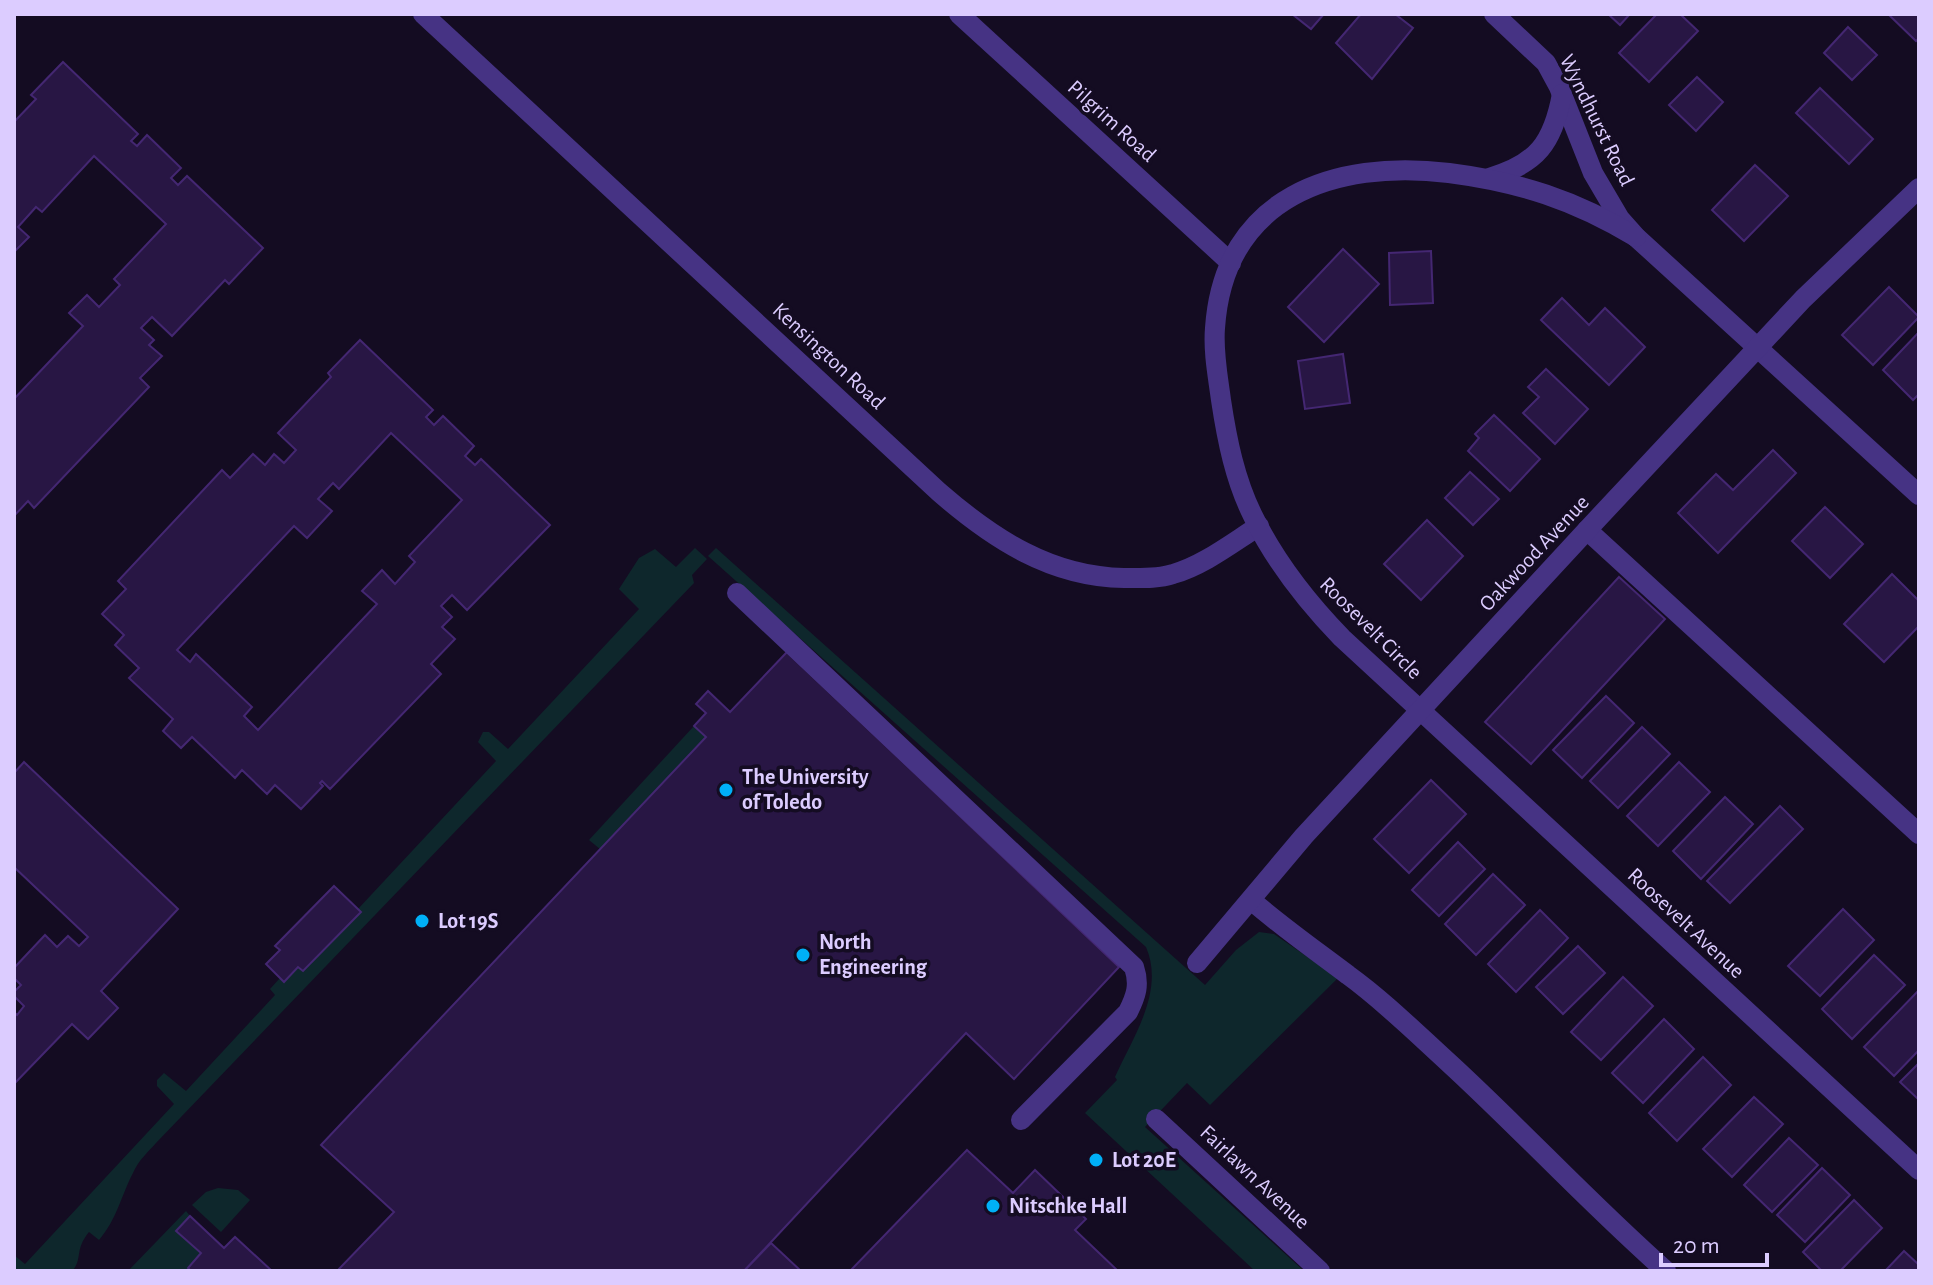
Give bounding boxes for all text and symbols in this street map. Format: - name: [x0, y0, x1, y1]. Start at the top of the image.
- street label: Wyndhurst Road: [1556, 51, 1638, 189]
- street label: Pilgrim Road: [1064, 76, 1160, 166]
- street label: Kensington Road: [769, 299, 889, 413]
- street label: Oakwood Avenue: [1475, 491, 1593, 615]
- street label: Roosevelt Circle: [1316, 573, 1426, 683]
- place label: The University of Toledo: [742, 766, 869, 813]
- marker: The University of Toledo: [717, 781, 735, 799]
- street label: Roosevelt Avenue: [1623, 864, 1749, 982]
- place label: Lot 19S: [438, 910, 499, 932]
- marker: Lot 19S: [413, 912, 431, 930]
- place label: North Engineering: [819, 931, 928, 978]
- marker: North Engineering: [794, 946, 812, 964]
- street label: Fairlawn Avenue: [1196, 1121, 1314, 1233]
- place label: Lot 20E: [1112, 1149, 1176, 1171]
- marker: Lot 20E: [1087, 1151, 1105, 1169]
- place label: Nitschke Hall: [1009, 1195, 1127, 1217]
- marker: Nitschke Hall: [984, 1197, 1002, 1215]
- scale bar: [1661, 1217, 1767, 1267]
- text: 20 m: [1673, 1234, 1720, 1258]

